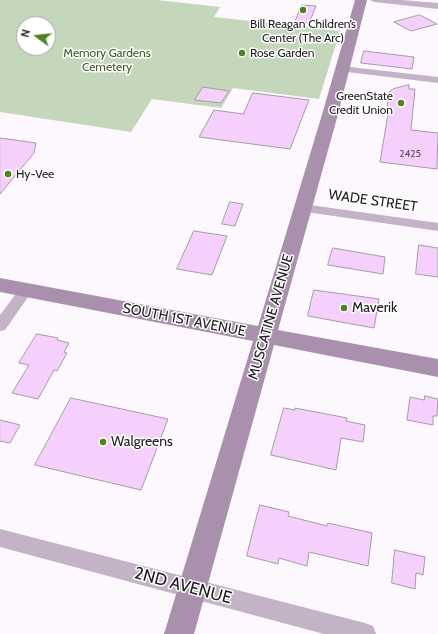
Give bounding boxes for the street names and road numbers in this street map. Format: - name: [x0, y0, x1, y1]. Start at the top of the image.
- street label: WADE STREET: [328, 186, 418, 216]
- street label: MUSCATINE AVENUE: [245, 252, 297, 382]
- street label: SOUTH 1ST AVENUE: [121, 300, 247, 340]
- street label: 2ND AVENUE: [132, 563, 234, 609]

